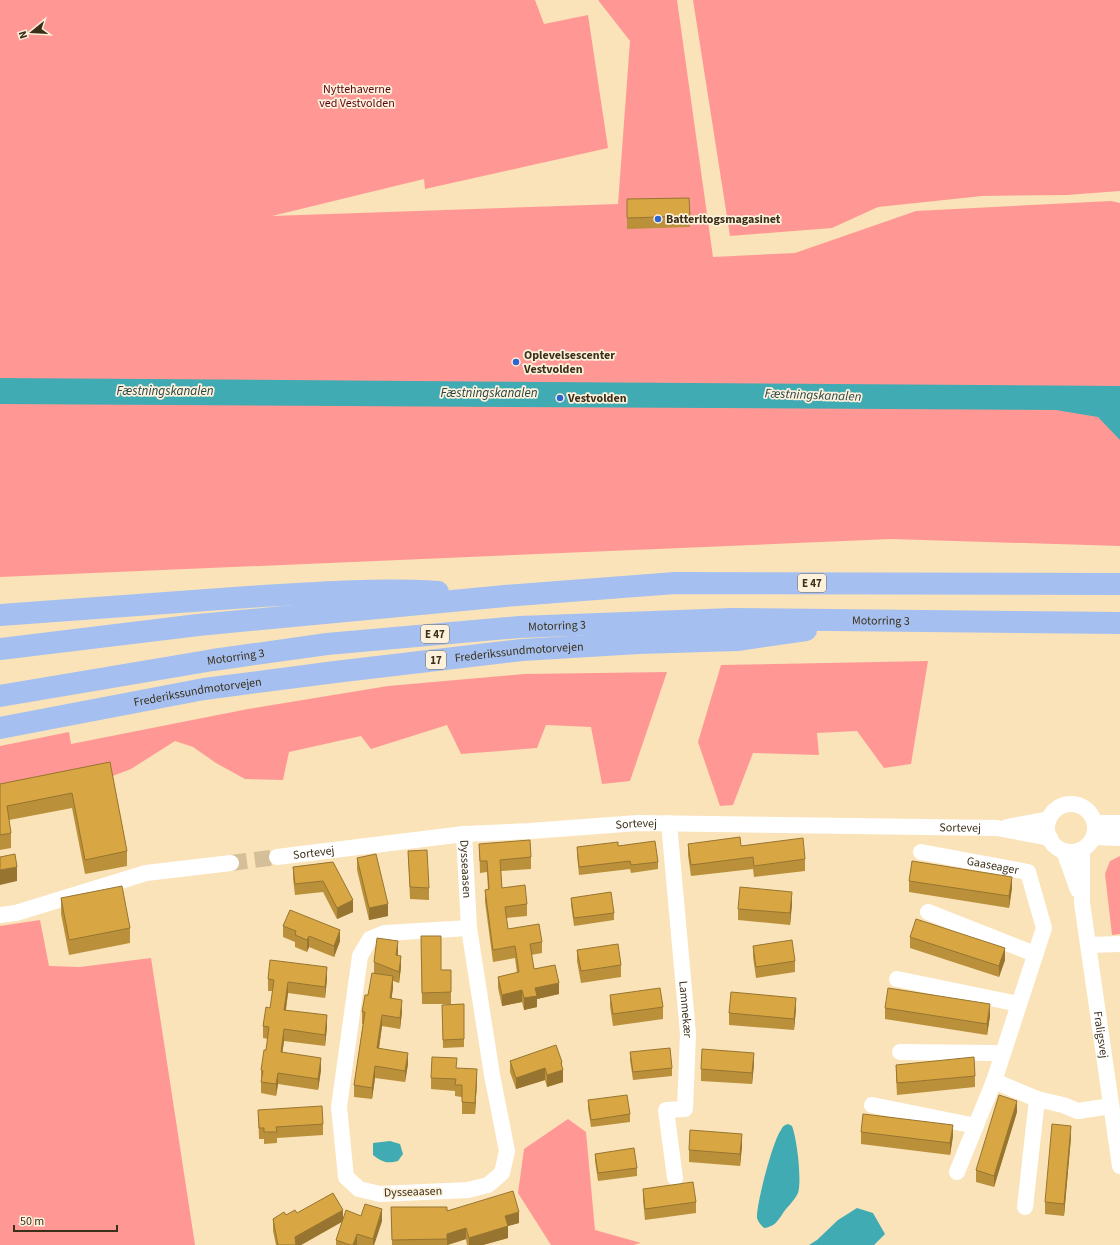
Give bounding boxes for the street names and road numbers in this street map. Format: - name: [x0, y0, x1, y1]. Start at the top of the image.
- road number: E 47: [798, 574, 826, 592]
- street label: Motorring 3: [852, 612, 910, 629]
- street label: Motorring 3: [528, 616, 586, 635]
- road number: E 47: [421, 625, 449, 643]
- street label: Frederikssundmotorvejen: [454, 638, 584, 666]
- street label: Motorring 3: [206, 644, 266, 669]
- road number: 17: [426, 651, 446, 669]
- street label: Frederikssundmotorvejen: [132, 673, 263, 711]
- street label: Sortevej: [615, 814, 657, 833]
- street label: Sortevej: [939, 819, 981, 836]
- street label: Dysseaasen: [456, 839, 476, 899]
- street label: Sortevej: [292, 842, 335, 863]
- street label: Gaaseager: [965, 852, 1021, 879]
- street label: Lammekær: [675, 980, 697, 1039]
- street label: Fraligsvej: [1089, 1010, 1113, 1059]
- street label: Dysseaasen: [383, 1182, 443, 1202]

